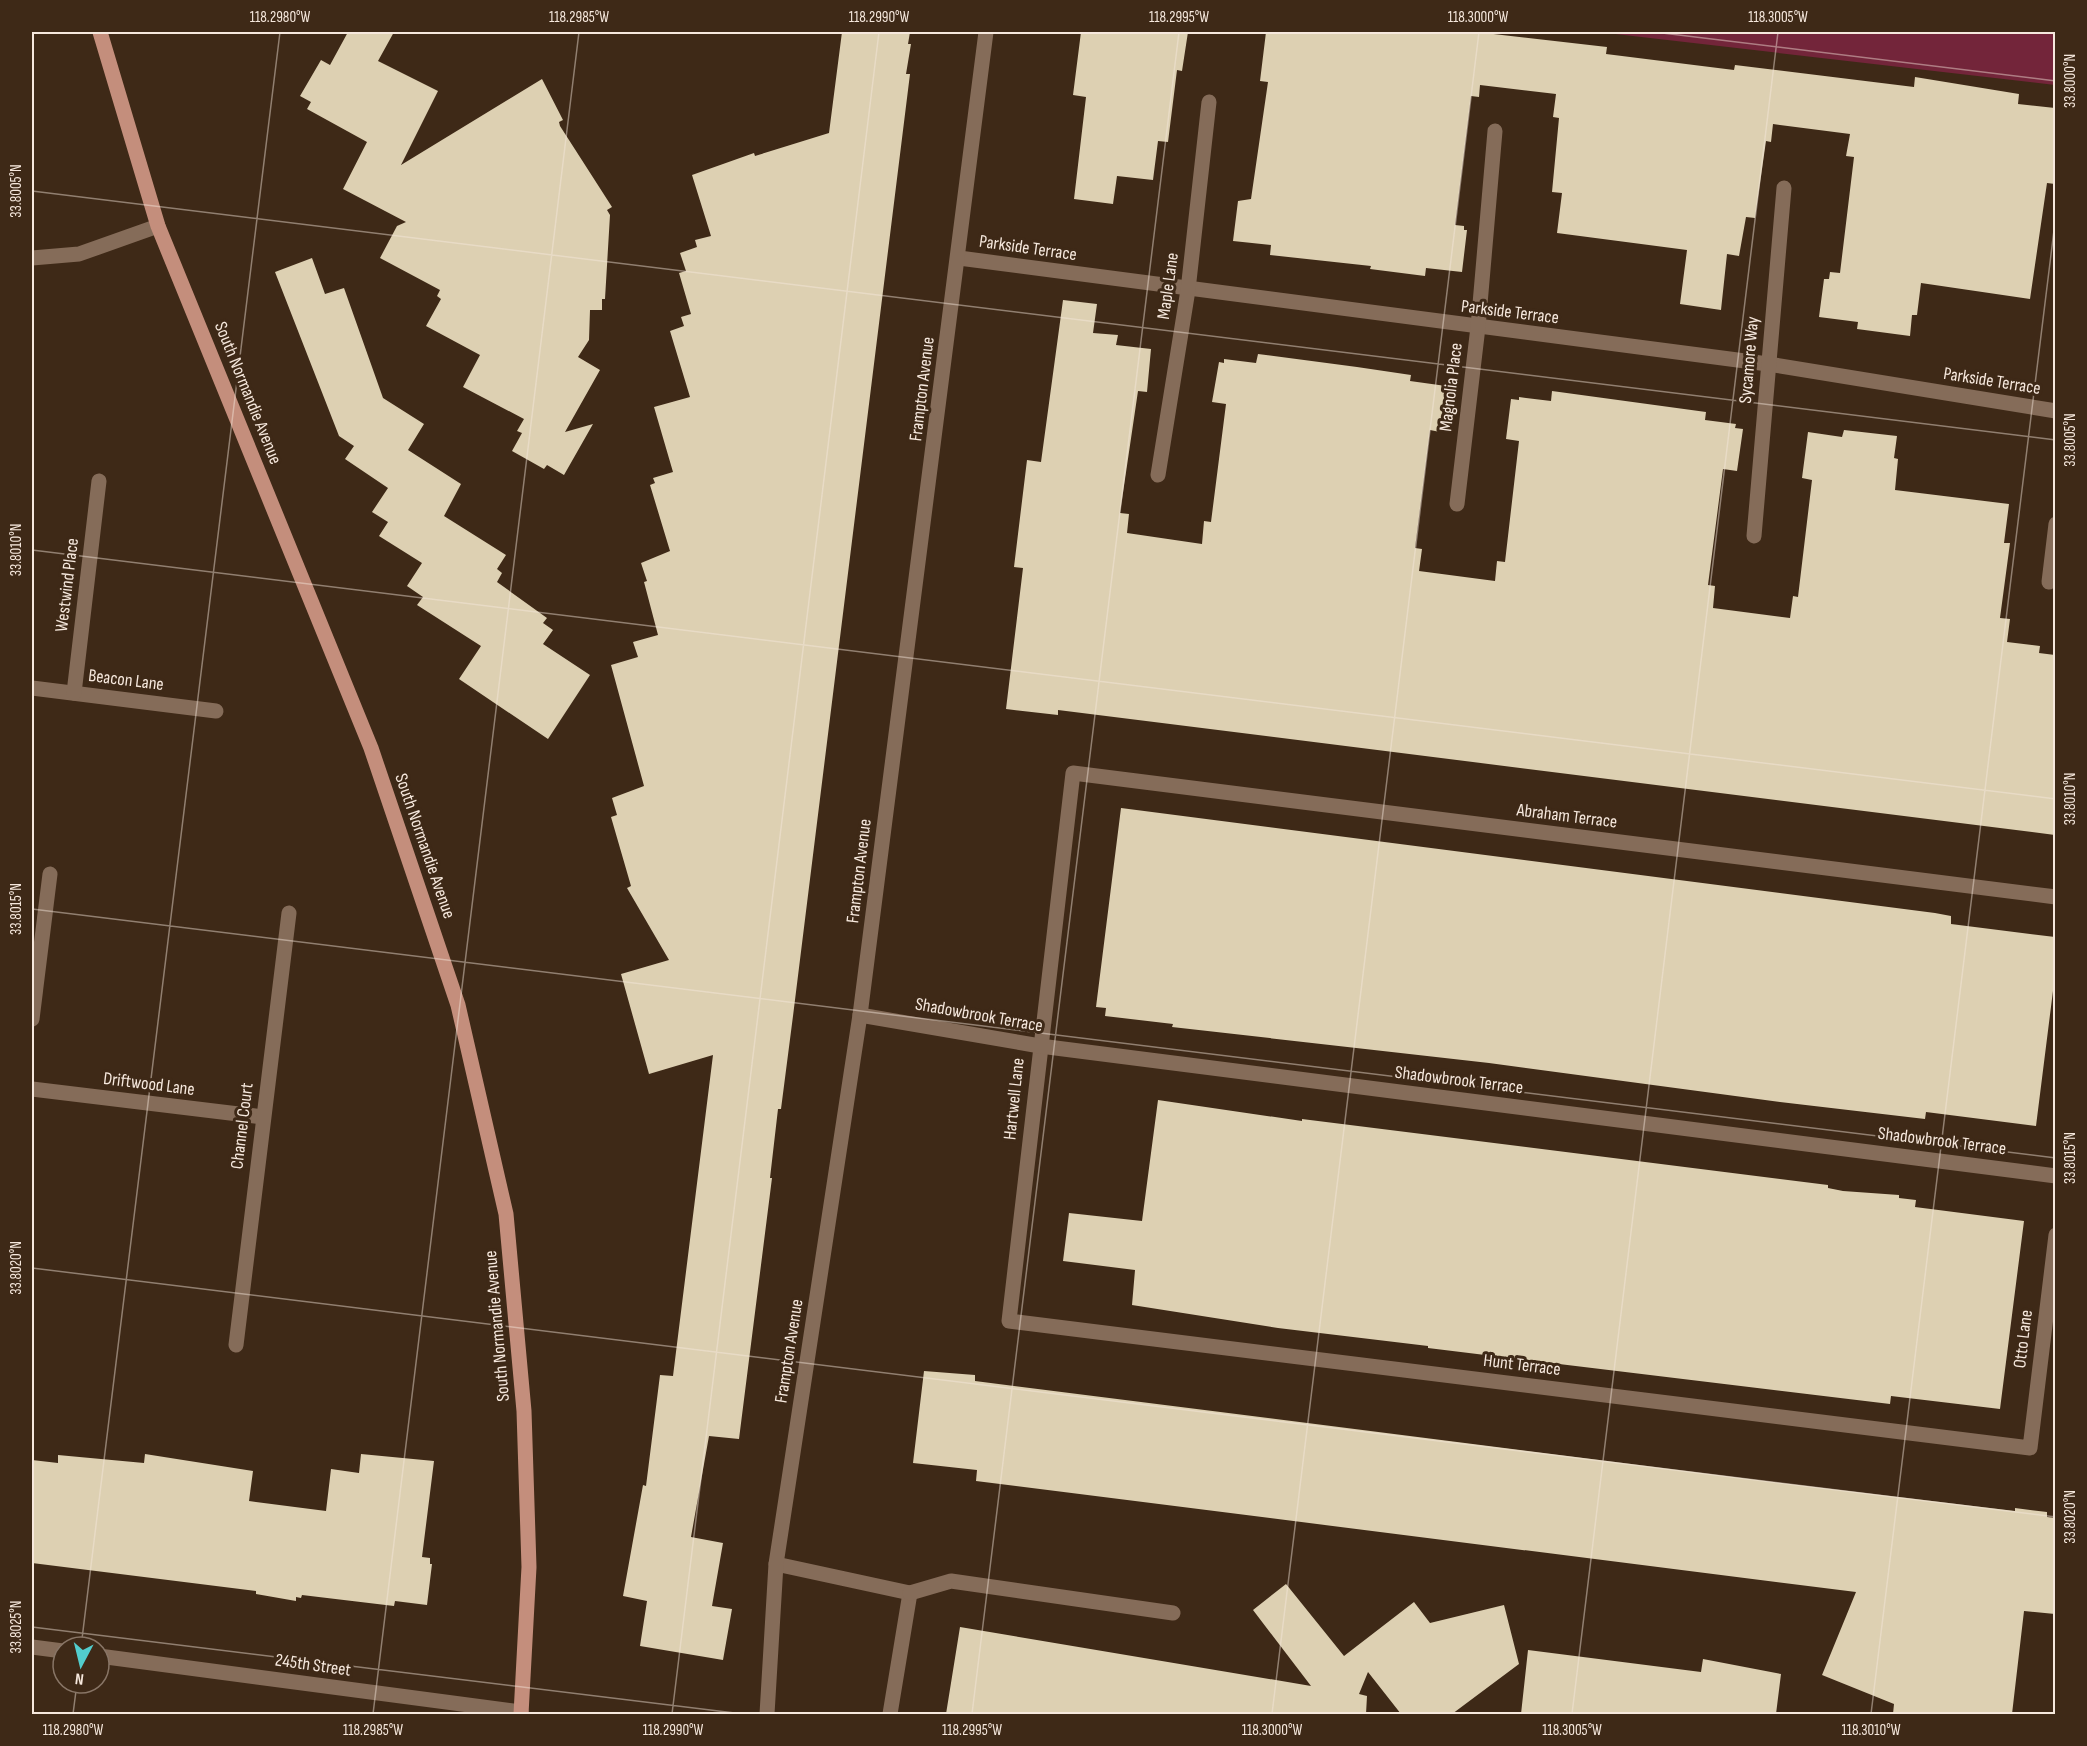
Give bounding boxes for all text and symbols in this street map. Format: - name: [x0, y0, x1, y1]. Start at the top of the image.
- text: 118.2980°W: [250, 8, 311, 27]
- text: 118.2985°W: [549, 8, 609, 27]
- text: 118.2990°W: [849, 8, 910, 27]
- text: 118.2995°W: [1149, 8, 1209, 27]
- text: 118.3000°W: [1448, 8, 1508, 27]
- text: 118.3005°W: [1748, 8, 1808, 27]
- text: 33.8000°N: [2061, 54, 2080, 108]
- text: 33.8005°N: [7, 164, 26, 218]
- street label: Parkside Terrace: [978, 231, 1078, 265]
- street label: Maple Lane: [1153, 251, 1183, 321]
- street label: Parkside Terrace: [1460, 296, 1560, 328]
- street label: Sycamore Way: [1735, 316, 1763, 404]
- street label: South Normandie Avenue: [210, 319, 286, 467]
- street label: Frampton Avenue: [905, 336, 939, 442]
- street label: Magnolia Place: [1435, 342, 1467, 432]
- street label: Parkside Terrace: [1942, 363, 2042, 399]
- text: 33.8005°N: [2061, 413, 2080, 467]
- text: 33.8010°N: [7, 524, 26, 576]
- street label: Westwind Place: [51, 537, 83, 633]
- street label: Beacon Lane: [87, 665, 165, 695]
- street label: South Normandie Avenue: [390, 771, 460, 921]
- text: 33.8010°N: [2061, 773, 2080, 825]
- street label: Abraham Terrace: [1515, 799, 1618, 833]
- street label: Frampton Avenue: [842, 818, 876, 924]
- text: 33.8015°N: [7, 883, 26, 935]
- street label: Shadowbrook Terrace: [914, 993, 1044, 1037]
- street label: Hartwell Lane: [999, 1057, 1029, 1141]
- street label: Shadowbrook Terrace: [1394, 1062, 1524, 1098]
- street label: Driftwood Lane: [102, 1068, 196, 1100]
- street label: Channel Court: [226, 1081, 258, 1170]
- street label: Shadowbrook Terrace: [1877, 1123, 2007, 1159]
- text: 33.8015°N: [2061, 1132, 2080, 1184]
- text: 33.8020°N: [7, 1241, 26, 1295]
- street label: South Normandie Avenue: [480, 1250, 514, 1402]
- street label: Frampton Avenue: [770, 1297, 808, 1405]
- street label: Otto Lane: [2009, 1309, 2037, 1369]
- street label: Hunt Terrace: [1482, 1350, 1562, 1380]
- text: 33.8020°N: [2061, 1490, 2080, 1544]
- text: 33.8025°N: [7, 1601, 26, 1653]
- north arrow: [51, 1635, 111, 1695]
- street label: 245th Street: [274, 1649, 353, 1681]
- text: N: [74, 1668, 85, 1688]
- text: 118.2980°W: [43, 1721, 104, 1740]
- text: 118.2985°W: [343, 1721, 403, 1740]
- text: 118.2990°W: [643, 1721, 704, 1740]
- text: 118.2995°W: [942, 1721, 1002, 1740]
- text: 118.3000°W: [1242, 1721, 1302, 1740]
- text: 118.3005°W: [1542, 1721, 1602, 1740]
- text: 118.3010°W: [1842, 1721, 1901, 1740]

